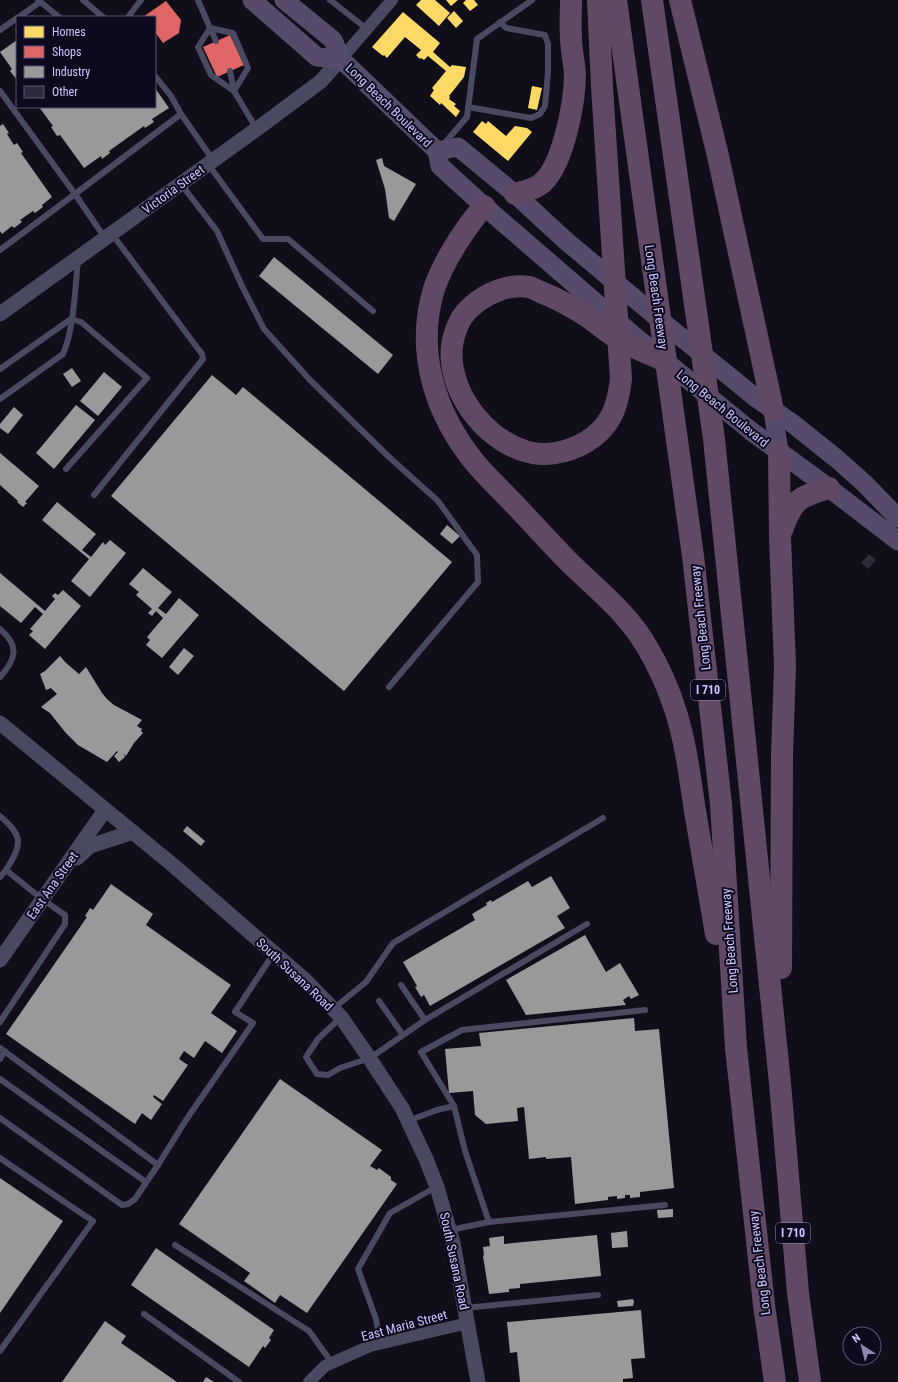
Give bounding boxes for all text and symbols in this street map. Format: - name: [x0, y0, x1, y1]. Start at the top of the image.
- legend: [16, 16, 156, 108]
- text: Homes: [52, 25, 86, 39]
- text: Shops: [52, 45, 81, 59]
- street label: Long Beach Boulevard: [342, 60, 435, 150]
- text: Industry: [52, 65, 90, 79]
- text: Other: [52, 85, 78, 99]
- street label: Victoria Street: [139, 162, 207, 217]
- street label: Long Beach Freeway: [642, 244, 671, 351]
- street label: Long Beach Boulevard: [674, 367, 772, 450]
- street label: Long Beach Freeway: [687, 564, 713, 671]
- road number: I 710: [691, 680, 725, 700]
- street label: East Ana Street: [24, 849, 81, 922]
- street label: Long Beach Freeway: [718, 887, 741, 994]
- street label: South Susana Road: [253, 935, 336, 1014]
- street label: Long Beach Freeway: [746, 1209, 773, 1316]
- street label: South Susana Road: [437, 1211, 472, 1311]
- road number: I 710: [776, 1223, 810, 1243]
- street label: East Maria Street: [360, 1307, 449, 1344]
- north arrow: [842, 1326, 882, 1366]
- text: N: [850, 1331, 863, 1346]

